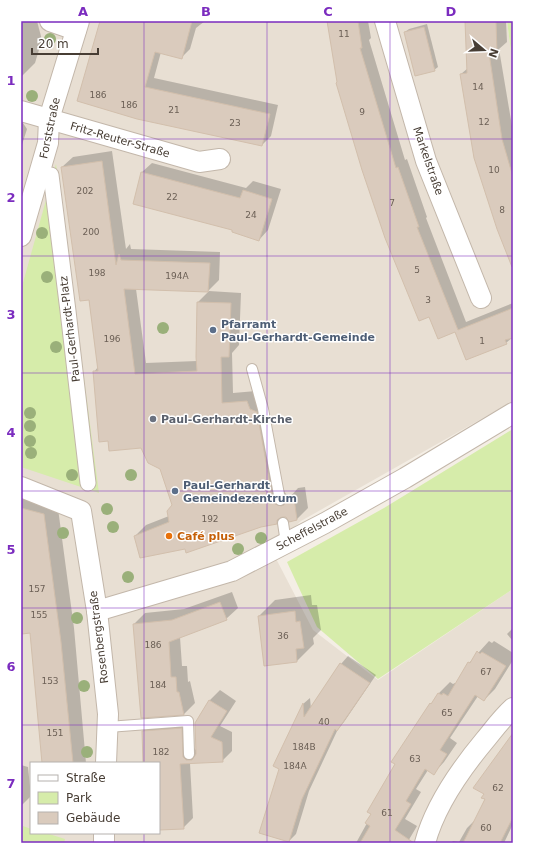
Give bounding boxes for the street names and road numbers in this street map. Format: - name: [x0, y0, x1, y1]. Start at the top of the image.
- street label: Forststraße: [37, 96, 63, 160]
- street label: Fritz-Reuter-Straße: [69, 120, 172, 161]
- street label: Markelstraße: [410, 125, 446, 197]
- street label: Paul-Gerhardt-Platz: [57, 275, 83, 383]
- street label: Scheffelstraße: [274, 505, 350, 553]
- street label: Rosenbergstraße: [87, 590, 111, 684]

